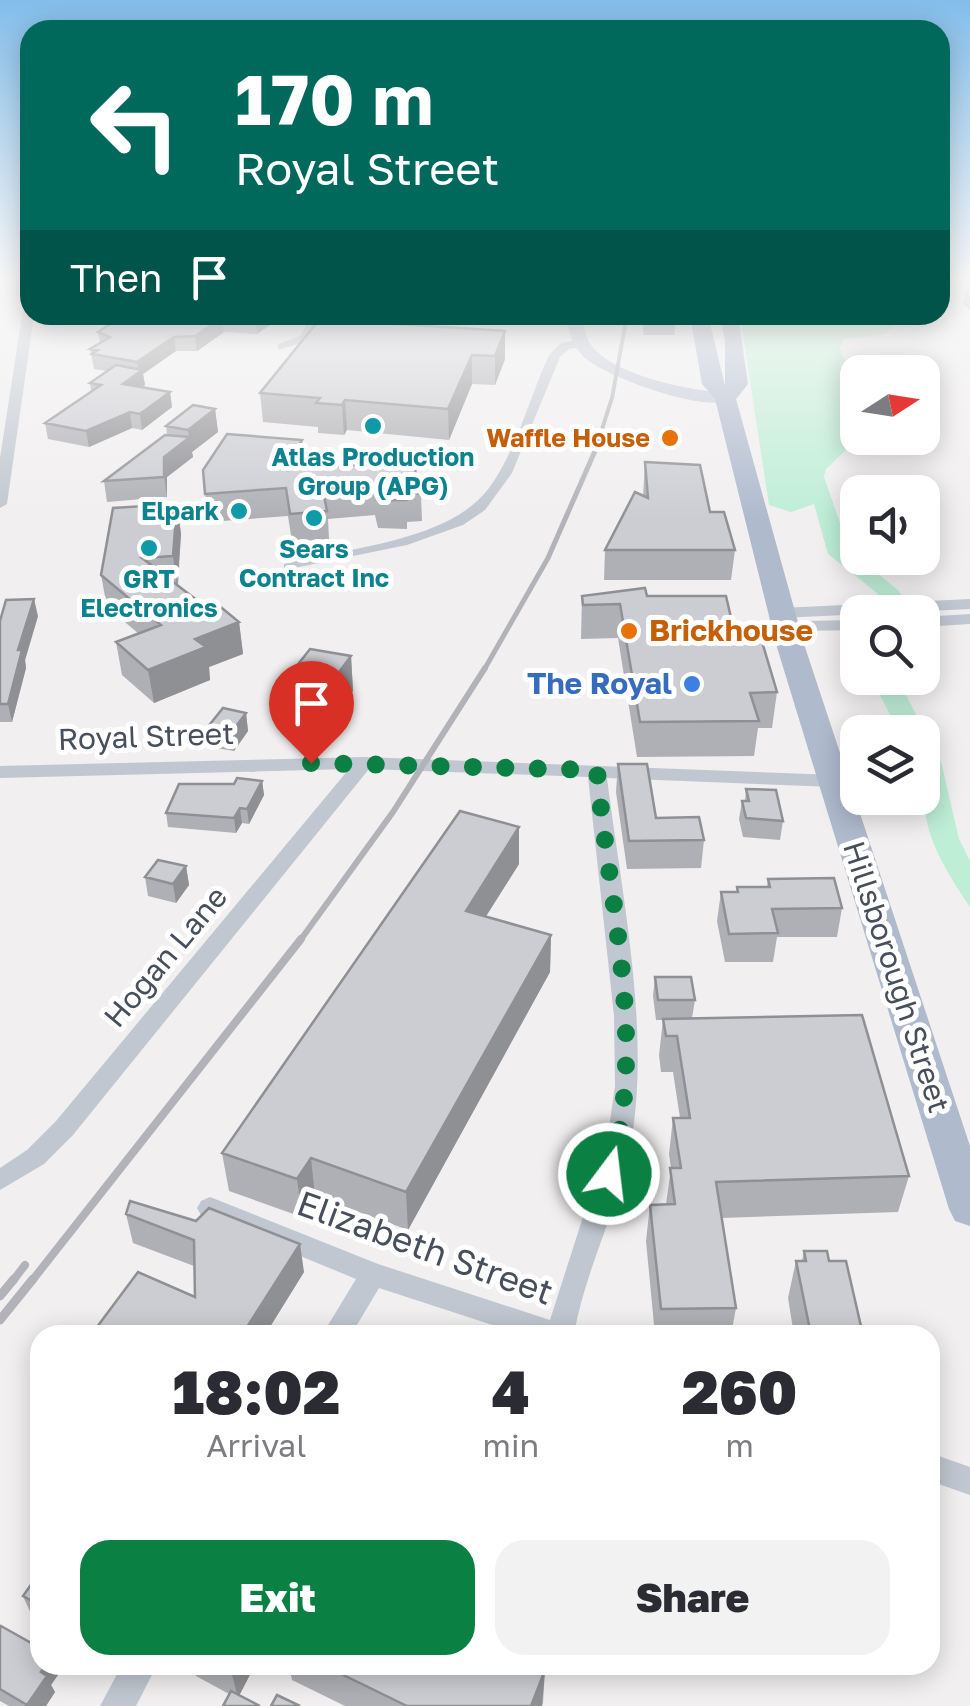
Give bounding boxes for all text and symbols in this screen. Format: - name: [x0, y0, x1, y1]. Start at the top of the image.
- text: 170 m: [235, 56, 433, 140]
- icon: left: [70, 60, 200, 190]
- text: Royal Street: [235, 141, 499, 195]
- icon: arrive: [182, 250, 237, 305]
- text: Then: [70, 255, 162, 300]
- north arrow: [840, 355, 940, 455]
- map controls: [840, 355, 940, 815]
- marker: Atlas Production Group (APG): [362, 415, 384, 437]
- place label: Waffle House: [486, 422, 650, 453]
- marker: Waffle House: [659, 427, 681, 449]
- place label: Atlas Production Group (APG): [272, 441, 474, 501]
- button: sound: [840, 475, 940, 575]
- place label: Elpark: [141, 495, 219, 526]
- marker: Elpark: [228, 500, 250, 522]
- marker: Sears Contract Inc: [303, 507, 325, 529]
- place label: Sears Contract Inc: [239, 533, 389, 593]
- marker: GRT Electronics: [138, 537, 160, 559]
- place label: GRT Electronics: [80, 563, 218, 623]
- button: search: [840, 595, 940, 695]
- place label: Brickhouse: [649, 612, 813, 648]
- marker: Brickhouse: [618, 620, 640, 642]
- pin: [269, 661, 354, 764]
- place label: The Royal: [527, 665, 672, 701]
- marker: The Royal: [681, 673, 703, 695]
- icon: arrive: [284, 676, 339, 731]
- street label: Royal Street: [57, 715, 235, 757]
- button: layers: [840, 715, 940, 815]
- street label: Hillsborough Street: [836, 836, 958, 1117]
- street label: Hogan Lane: [96, 879, 234, 1034]
- position arrow: [557, 1122, 661, 1226]
- street label: Elizabeth Street: [292, 1181, 559, 1313]
- text: 18:02: [173, 1355, 340, 1427]
- text: 4: [492, 1355, 530, 1427]
- text: 260: [682, 1355, 797, 1427]
- text: Arrival: [206, 1426, 306, 1464]
- text: min: [483, 1426, 539, 1464]
- text: m: [725, 1426, 754, 1464]
- button: Exit: [80, 1540, 475, 1655]
- button: Share: [495, 1540, 890, 1655]

